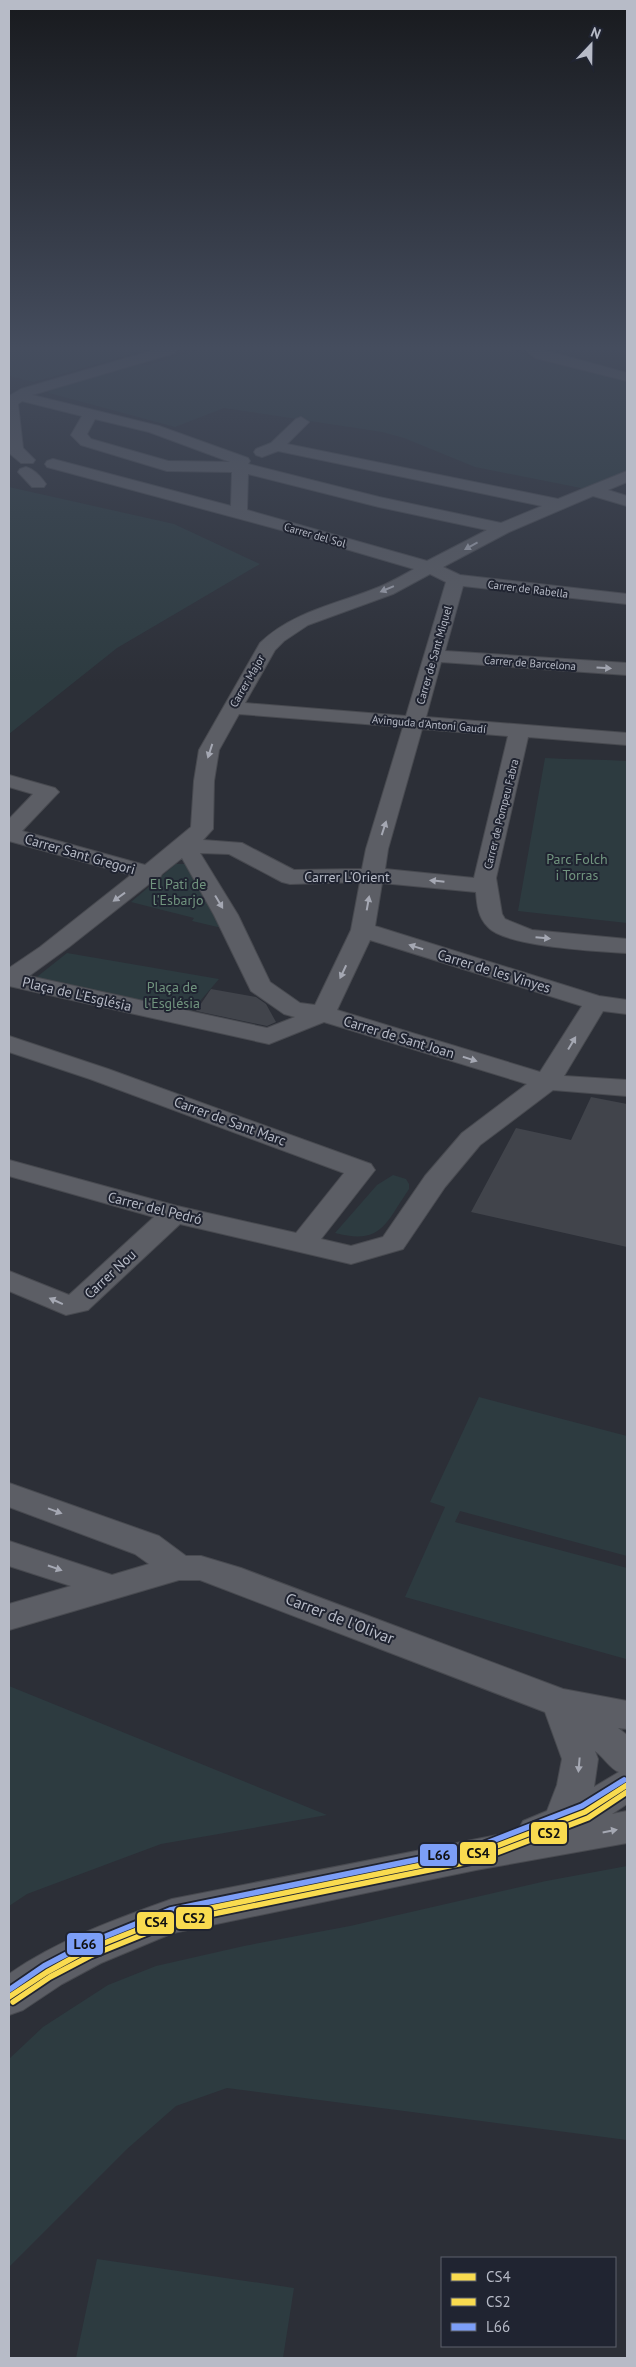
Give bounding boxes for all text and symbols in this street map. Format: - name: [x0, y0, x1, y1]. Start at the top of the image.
- north arrow: [566, 20, 616, 70]
- text: N: [588, 23, 604, 43]
- street label: Carrer del Sol: [282, 519, 348, 551]
- one-way arrow: [464, 542, 479, 550]
- street label: Carrer de Rabella: [487, 577, 569, 601]
- one-way arrow: [380, 586, 394, 594]
- street label: Carrer de Sant Miquel: [413, 603, 455, 706]
- street label: Carrer Major: [226, 652, 268, 710]
- street label: Carrer de Barcelona: [484, 653, 576, 673]
- one-way arrow: [596, 664, 612, 672]
- street label: Avinguda d'Antoni Gaudí: [371, 712, 487, 736]
- one-way arrow: [205, 744, 213, 759]
- street label: Carrer de Pompeu Fabra: [481, 757, 521, 871]
- one-way arrow: [380, 820, 388, 835]
- street label: Carrer Sant Gregori: [23, 830, 137, 878]
- park label: Parc Folch i Torras: [546, 850, 608, 884]
- street label: Carrer L'Orient: [304, 868, 390, 886]
- park label: El Pati de l'Esbarjo: [150, 875, 206, 909]
- one-way arrow: [429, 877, 445, 885]
- one-way arrow: [113, 891, 126, 902]
- one-way arrow: [214, 895, 223, 908]
- one-way arrow: [364, 895, 372, 910]
- one-way arrow: [535, 935, 551, 943]
- one-way arrow: [408, 942, 423, 950]
- street label: Carrer de les Vinyes: [435, 945, 553, 997]
- one-way arrow: [339, 965, 347, 979]
- street label: Plaça de L'Església: [21, 973, 133, 1015]
- park label: Plaça de l'Església: [144, 978, 200, 1012]
- street label: Carrer de Sant Joan: [341, 1012, 457, 1062]
- one-way arrow: [568, 1037, 577, 1050]
- one-way arrow: [463, 1055, 478, 1063]
- street label: Carrer de Sant Marc: [172, 1092, 288, 1150]
- street label: Carrer del Pedró: [106, 1188, 204, 1228]
- street label: Carrer Nou: [80, 1245, 140, 1303]
- one-way arrow: [49, 1297, 63, 1305]
- one-way arrow: [47, 1508, 62, 1515]
- one-way arrow: [48, 1564, 63, 1572]
- street label: Carrer de l'Olivar: [283, 1588, 398, 1648]
- one-way arrow: [575, 1758, 583, 1774]
- line badge: CS2: [530, 1821, 568, 1845]
- text: CS2: [537, 1824, 561, 1842]
- one-way arrow: [603, 1827, 618, 1835]
- line badge: CS4: [459, 1841, 497, 1865]
- line badge: L66: [419, 1843, 458, 1867]
- text: CS4: [466, 1844, 490, 1862]
- text: L66: [427, 1846, 451, 1864]
- line badge: CS2: [175, 1906, 213, 1930]
- text: CS2: [182, 1909, 206, 1927]
- line badge: CS4: [136, 1911, 175, 1935]
- text: CS4: [144, 1913, 168, 1931]
- line badge: L66: [66, 1932, 104, 1956]
- text: L66: [73, 1935, 97, 1953]
- legend: [441, 2257, 616, 2347]
- text: CS4: [486, 2267, 511, 2286]
- text: CS2: [486, 2292, 511, 2311]
- text: L66: [486, 2317, 510, 2336]

